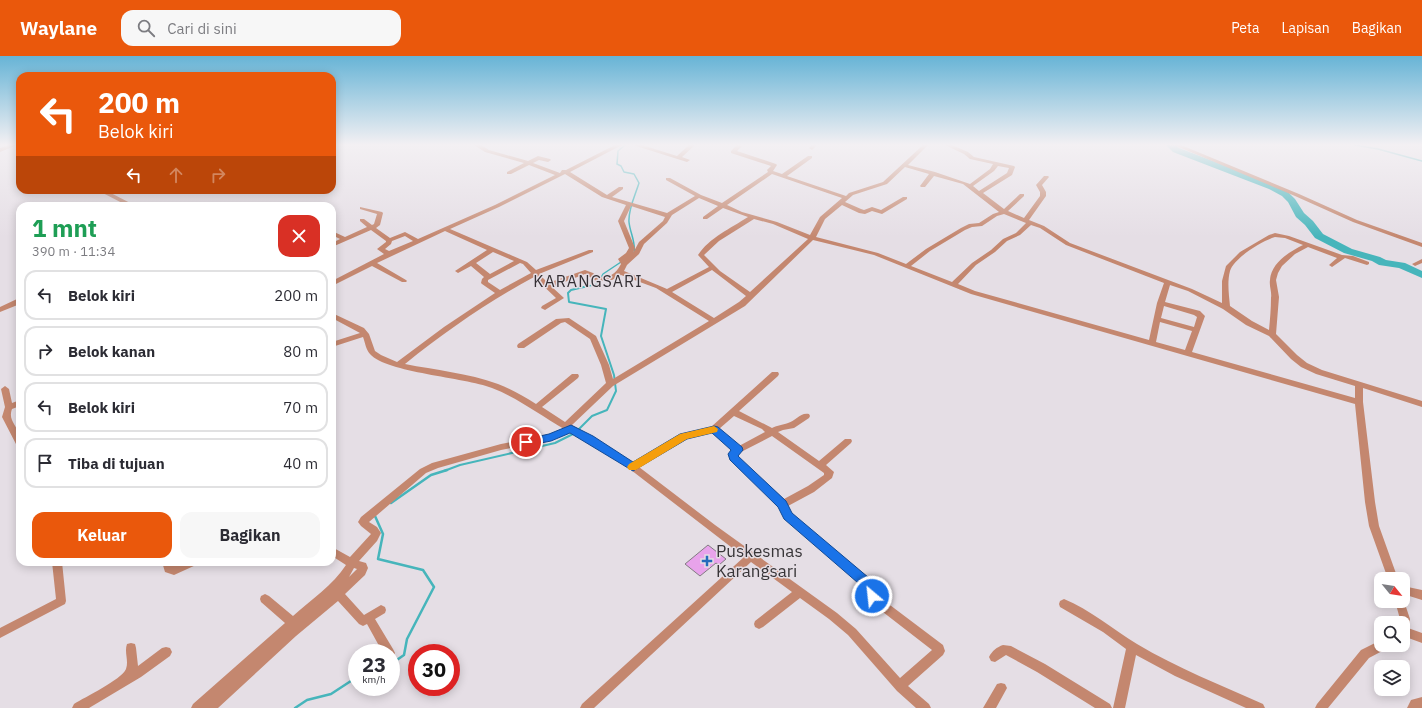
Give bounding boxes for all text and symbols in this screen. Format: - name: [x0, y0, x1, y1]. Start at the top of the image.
- search box: [121, 10, 401, 46]
- text: Waylane: [20, 16, 97, 40]
- icon: search: [135, 17, 157, 39]
- text: Cari di sini: [167, 19, 237, 38]
- text: Peta: [1231, 19, 1259, 37]
- text: Lapisan: [1281, 19, 1330, 37]
- text: Bagikan: [1352, 19, 1402, 37]
- text: 200 m: [98, 84, 180, 121]
- icon: left: [32, 88, 84, 140]
- text: Belok kiri: [98, 120, 173, 143]
- icon: left: [123, 164, 145, 186]
- icon: ahead: [165, 164, 187, 186]
- icon: right: [207, 164, 229, 186]
- text: 1 mnt: [32, 212, 97, 244]
- button: close: [278, 215, 320, 257]
- text: 390 m · 11:34: [32, 243, 115, 260]
- district label: KARANGSARI: [533, 271, 643, 291]
- icon: left: [34, 284, 56, 306]
- text: Belok kiri: [68, 286, 135, 305]
- text: 200 m: [274, 286, 318, 305]
- icon: right: [34, 340, 56, 362]
- text: Belok kanan: [68, 342, 155, 361]
- text: 80 m: [283, 342, 318, 361]
- icon: left: [34, 396, 56, 418]
- text: Belok kiri: [68, 398, 135, 417]
- text: 70 m: [283, 398, 318, 417]
- pin: [509, 425, 543, 459]
- icon: arrive: [515, 431, 537, 453]
- icon: arrive: [34, 452, 56, 474]
- text: Tiba di tujuan: [68, 454, 165, 473]
- text: 40 m: [283, 454, 318, 473]
- button: Keluar: [32, 512, 172, 558]
- button: Bagikan: [180, 512, 320, 558]
- place label: Puskesmas Karangsari: [716, 540, 803, 582]
- marker: Puskesmas Karangsari: [701, 555, 713, 567]
- north arrow: [1374, 572, 1410, 608]
- map controls: [1374, 572, 1410, 696]
- position arrow: [851, 575, 893, 617]
- button: search: [1374, 616, 1410, 652]
- speed limit sign: 30: [408, 644, 460, 696]
- text: 23: [362, 651, 386, 678]
- button: layers: [1374, 660, 1410, 696]
- text: km/h: [362, 673, 386, 686]

